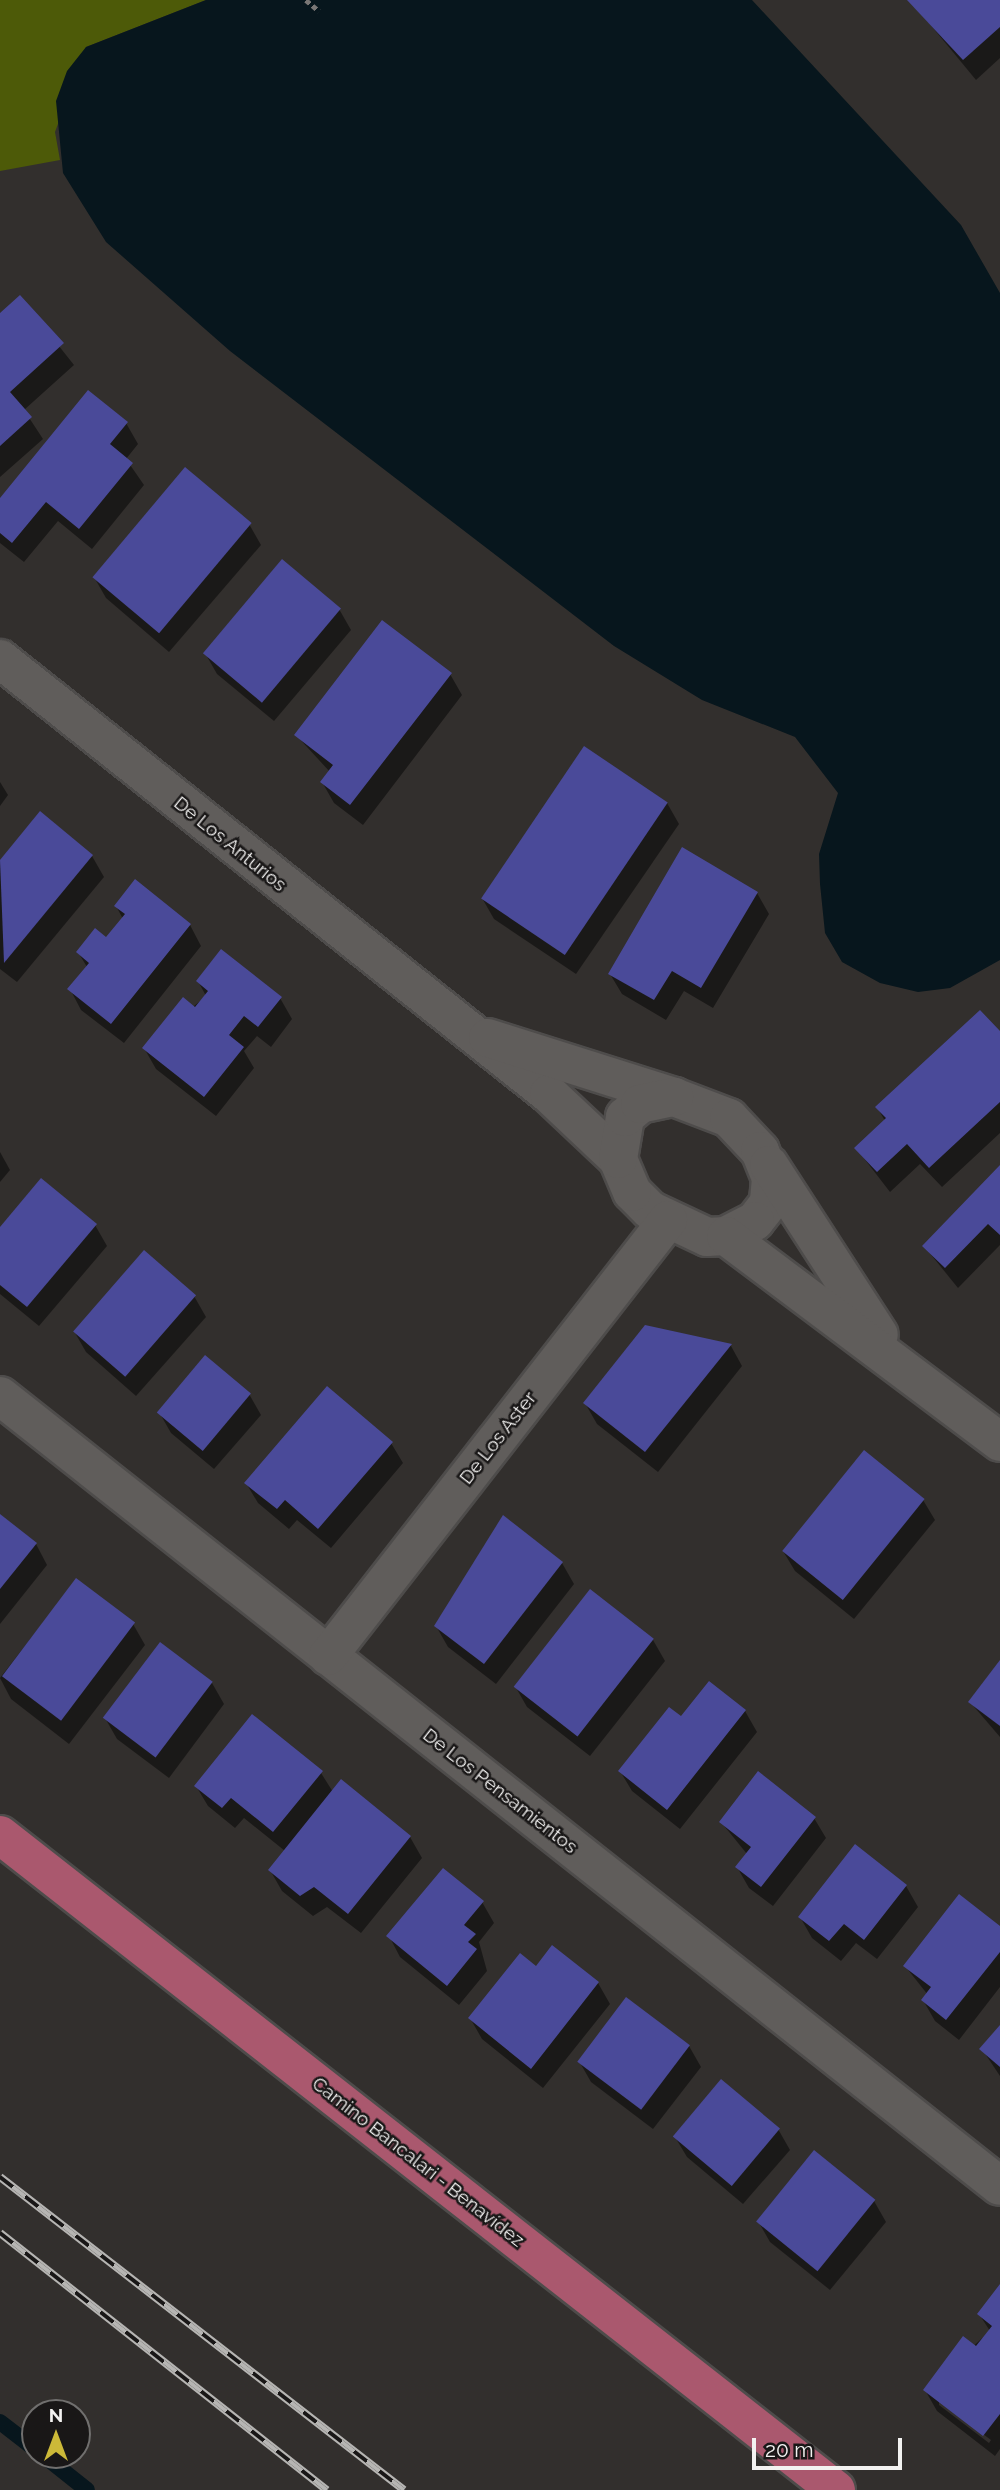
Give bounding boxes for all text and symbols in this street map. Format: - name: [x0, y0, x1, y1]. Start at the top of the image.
- street label: De Los Anturios: [169, 792, 291, 896]
- street label: De Los Aster: [455, 1387, 541, 1489]
- street label: De Los Pensamientos: [418, 1724, 582, 1858]
- street label: Camino Bancalari - Benavídez: [308, 2072, 528, 2252]
- north arrow: [21, 2399, 91, 2469]
- text: N: [49, 2404, 63, 2426]
- scale bar: [755, 2424, 906, 2468]
- text: 20 m: [765, 2437, 813, 2462]

